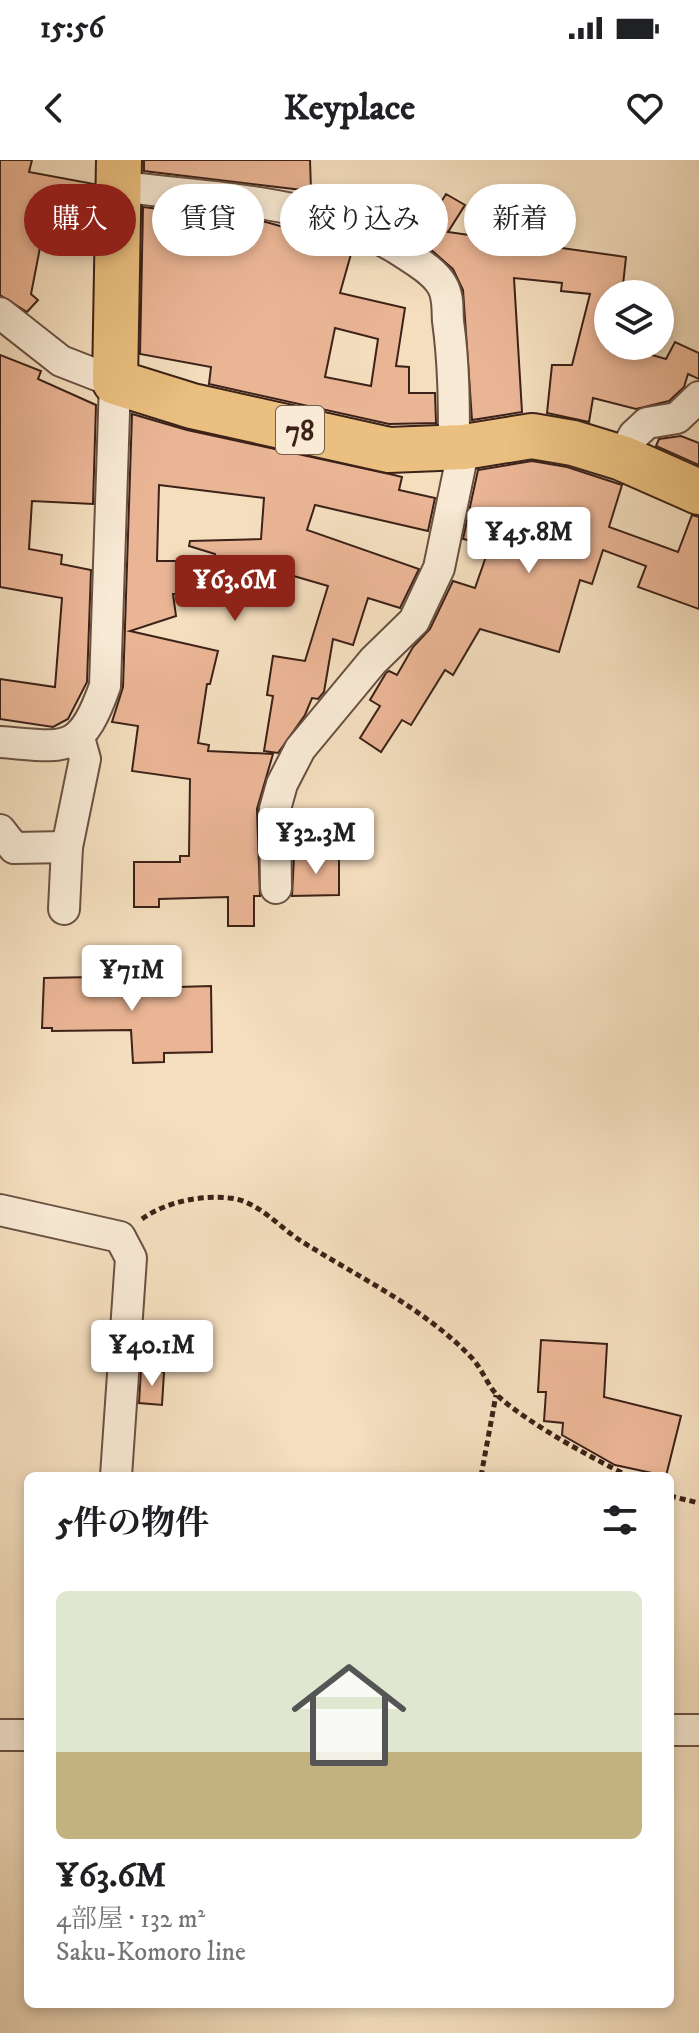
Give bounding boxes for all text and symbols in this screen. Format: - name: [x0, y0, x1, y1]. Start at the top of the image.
- text: 15:56: [40, 10, 104, 47]
- icon: back: [32, 86, 76, 130]
- text: Keyplace: [284, 86, 415, 131]
- icon: heart: [623, 86, 667, 130]
- chip: 購入: [24, 184, 136, 256]
- chip: 賃貸: [152, 184, 264, 256]
- chip: 絞り込み: [280, 184, 448, 256]
- chip: 新着: [464, 184, 576, 256]
- map controls: [594, 280, 674, 360]
- button: layers: [594, 280, 674, 360]
- road number: 78: [276, 406, 324, 454]
- pin: ¥45.8M: [464, 507, 594, 575]
- text: ¥45.8M: [485, 516, 573, 549]
- pin: ¥63.6M: [170, 555, 300, 623]
- text: ¥63.6M: [193, 564, 277, 597]
- pin: ¥32.3M: [251, 808, 381, 876]
- text: ¥32.3M: [276, 817, 356, 850]
- pin: ¥71M: [85, 945, 179, 1013]
- text: ¥71M: [100, 954, 164, 987]
- pin: ¥40.1M: [87, 1320, 217, 1388]
- text: ¥40.1M: [109, 1329, 195, 1362]
- icon: filters: [598, 1498, 642, 1542]
- text: 5件の物件: [56, 1503, 209, 1545]
- icon: home: [277, 1643, 421, 1787]
- text: ¥63.6M: [56, 1855, 166, 1897]
- text: 4部屋 · 132 m²: [56, 1903, 205, 1936]
- text: Saku-Komoro line: [56, 1936, 246, 1969]

